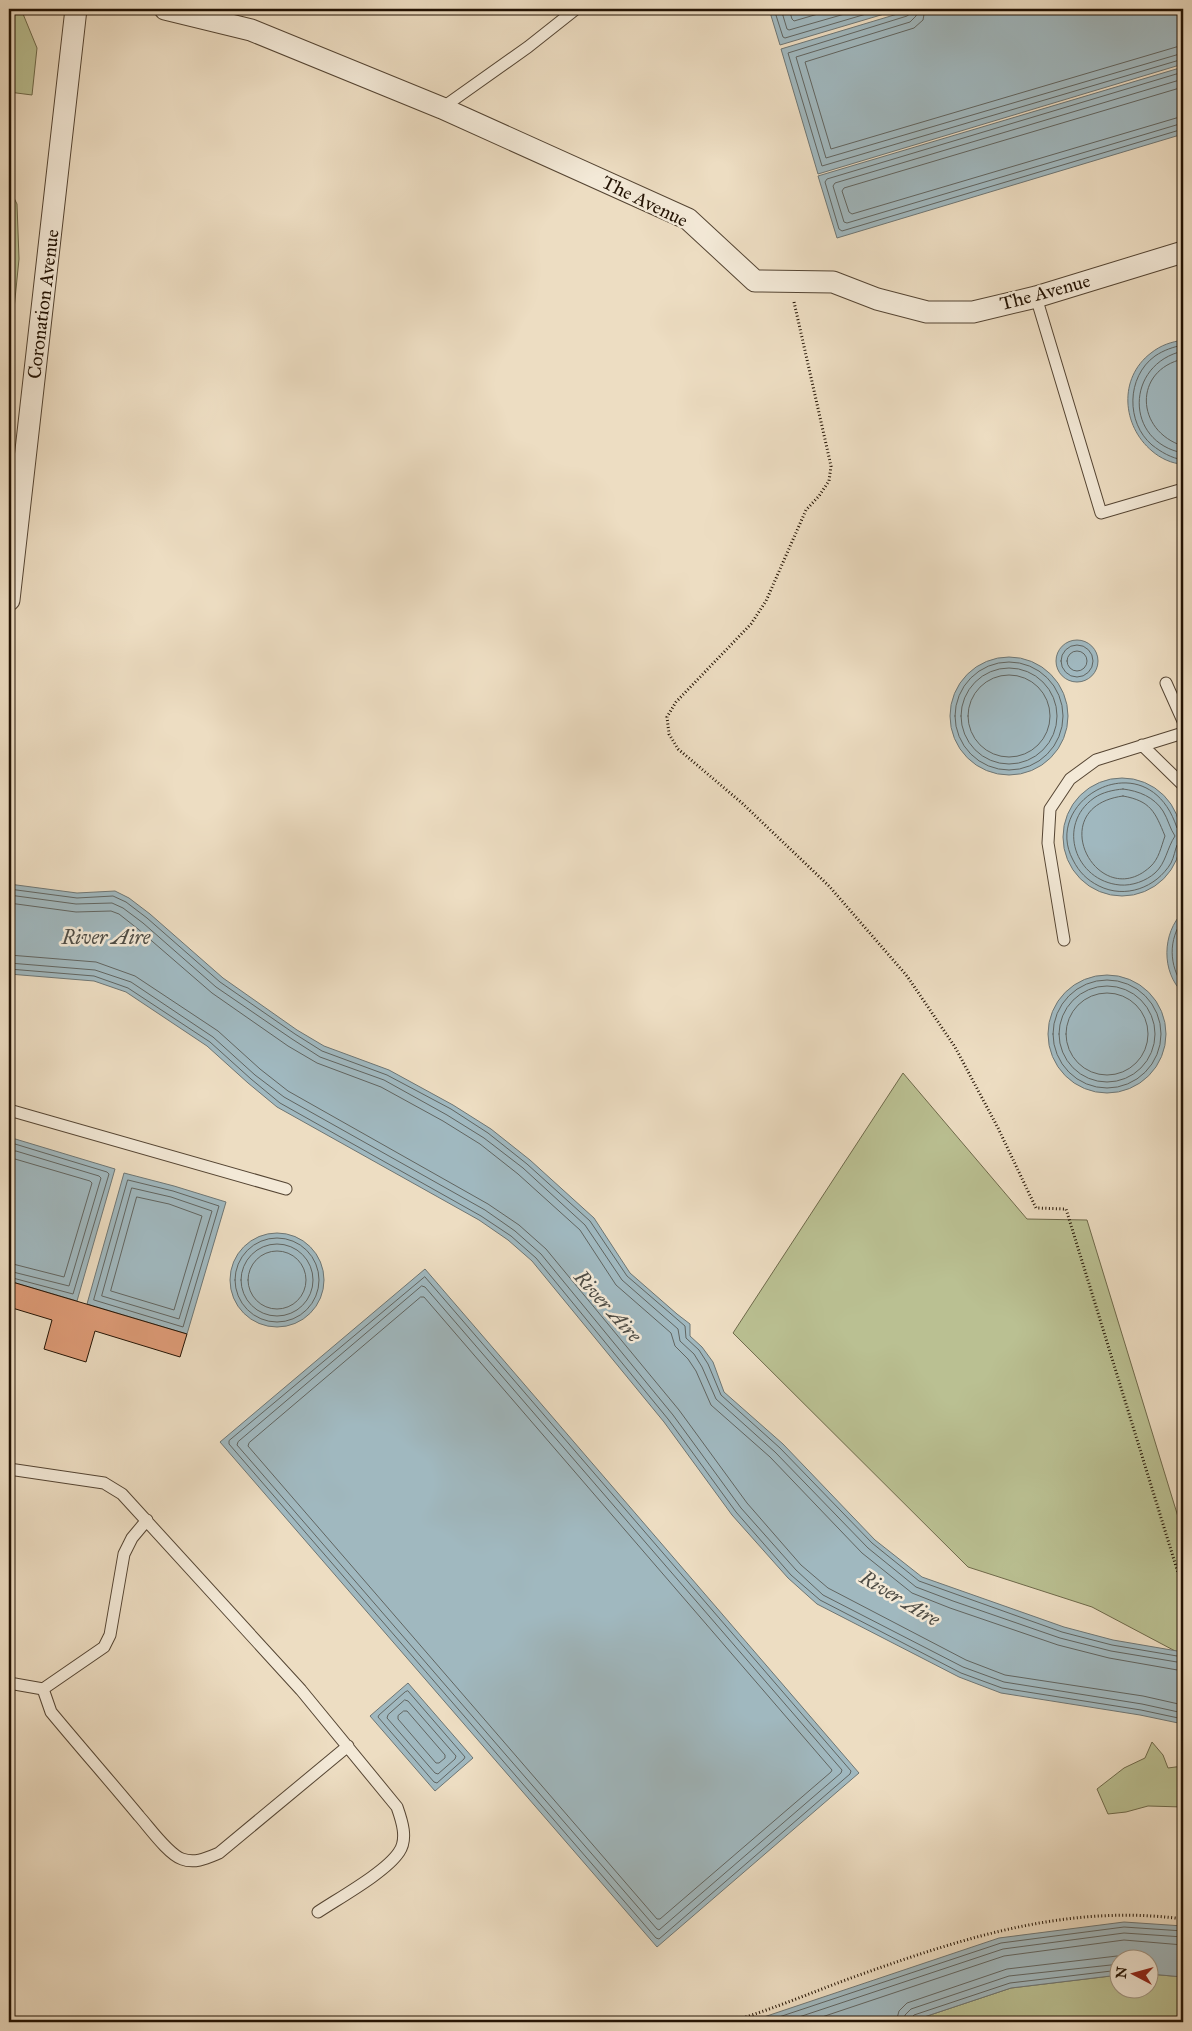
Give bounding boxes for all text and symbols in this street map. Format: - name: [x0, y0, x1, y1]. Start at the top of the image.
- street label: The Avenue: [598, 170, 692, 232]
- street label: Coronation Avenue: [22, 228, 64, 380]
- street label: The Avenue: [997, 269, 1093, 315]
- water label: River Aire: [61, 925, 151, 949]
- water label: River Aire: [569, 1264, 647, 1347]
- water label: River Aire: [855, 1564, 945, 1631]
- north arrow: [1110, 1948, 1160, 1998]
- text: N: [1112, 1966, 1131, 1979]

